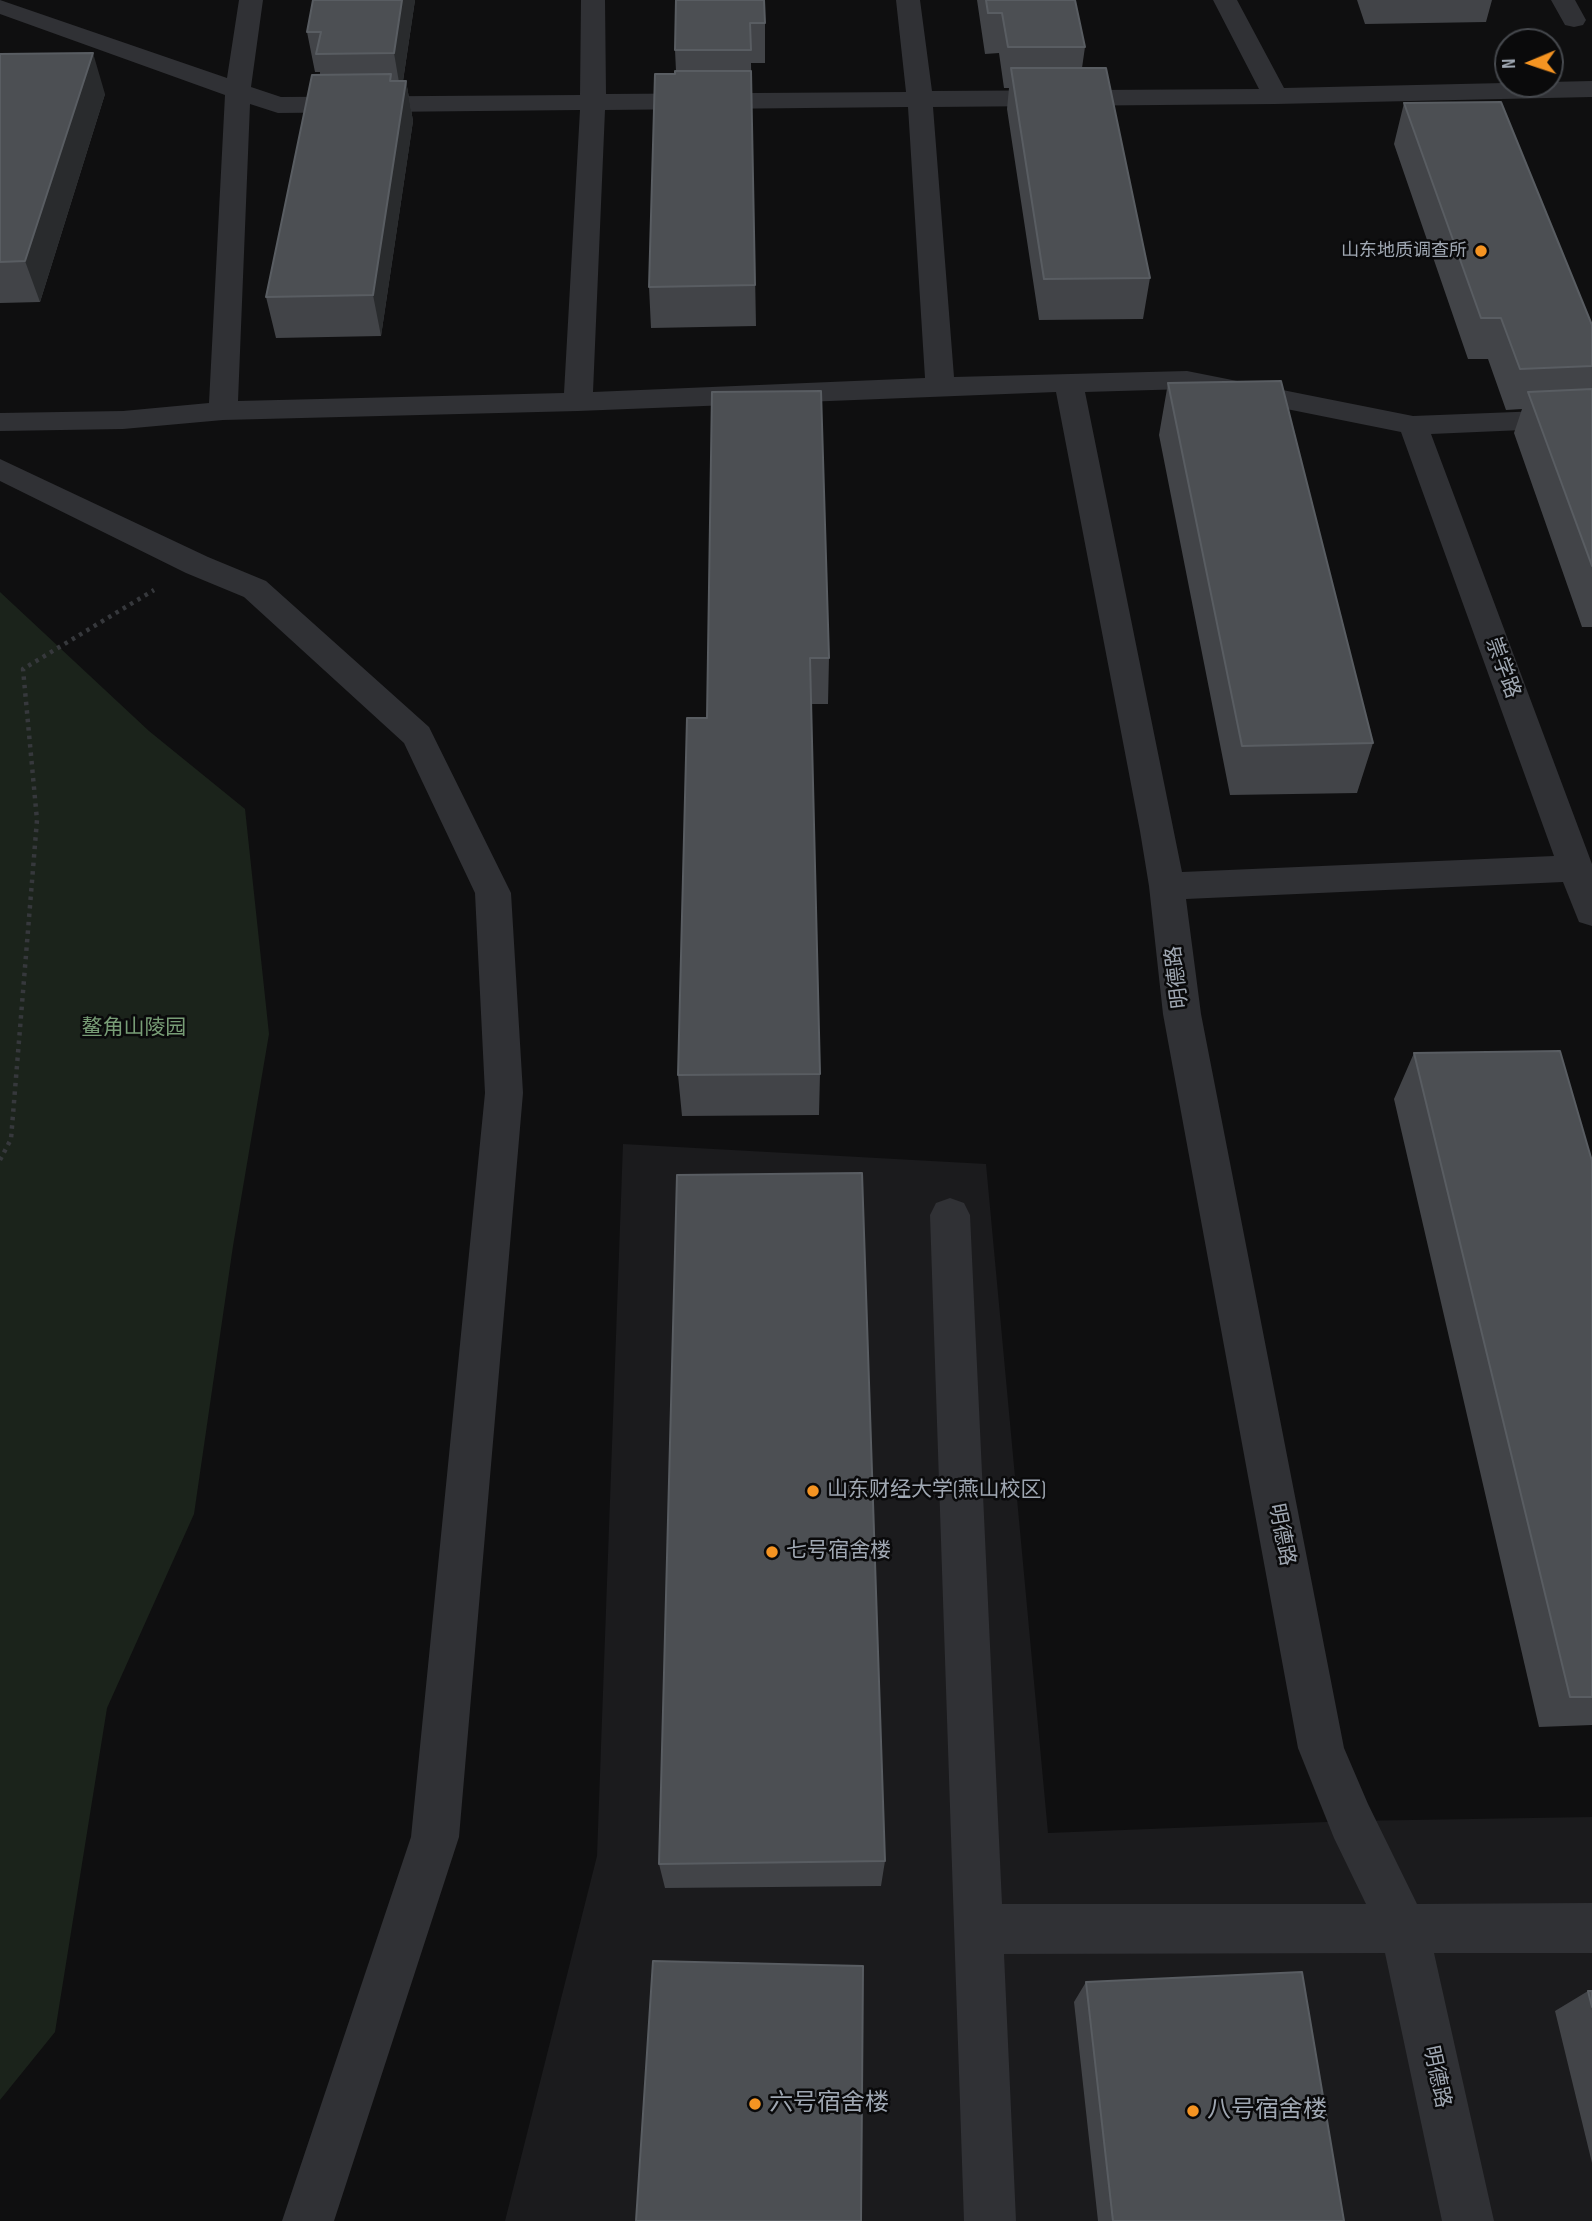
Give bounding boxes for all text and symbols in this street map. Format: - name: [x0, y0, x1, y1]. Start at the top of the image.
- north arrow: [1494, 28, 1564, 98]
- text: N: [1498, 58, 1521, 69]
- place label: 山东地质调查所: [1341, 240, 1467, 262]
- marker: 山东地质调查所: [1473, 243, 1489, 259]
- street label: 崇学路: [1479, 634, 1525, 702]
- street label: 明德路: [1162, 944, 1194, 1010]
- park label: 鳌角山陵园: [82, 1016, 186, 1042]
- place label: 山东财经大学(燕山校区): [827, 1478, 1046, 1504]
- marker: 山东财经大学(燕山校区): [805, 1483, 821, 1499]
- street label: 明德路: [1263, 1502, 1299, 1568]
- place label: 七号宿舍楼: [786, 1539, 891, 1565]
- marker: 七号宿舍楼: [764, 1544, 780, 1560]
- street label: 明德路: [1417, 2044, 1455, 2110]
- place label: 六号宿舍楼: [769, 2090, 889, 2118]
- marker: 六号宿舍楼: [747, 2096, 763, 2112]
- place label: 八号宿舍楼: [1207, 2097, 1327, 2125]
- marker: 八号宿舍楼: [1185, 2103, 1201, 2119]

